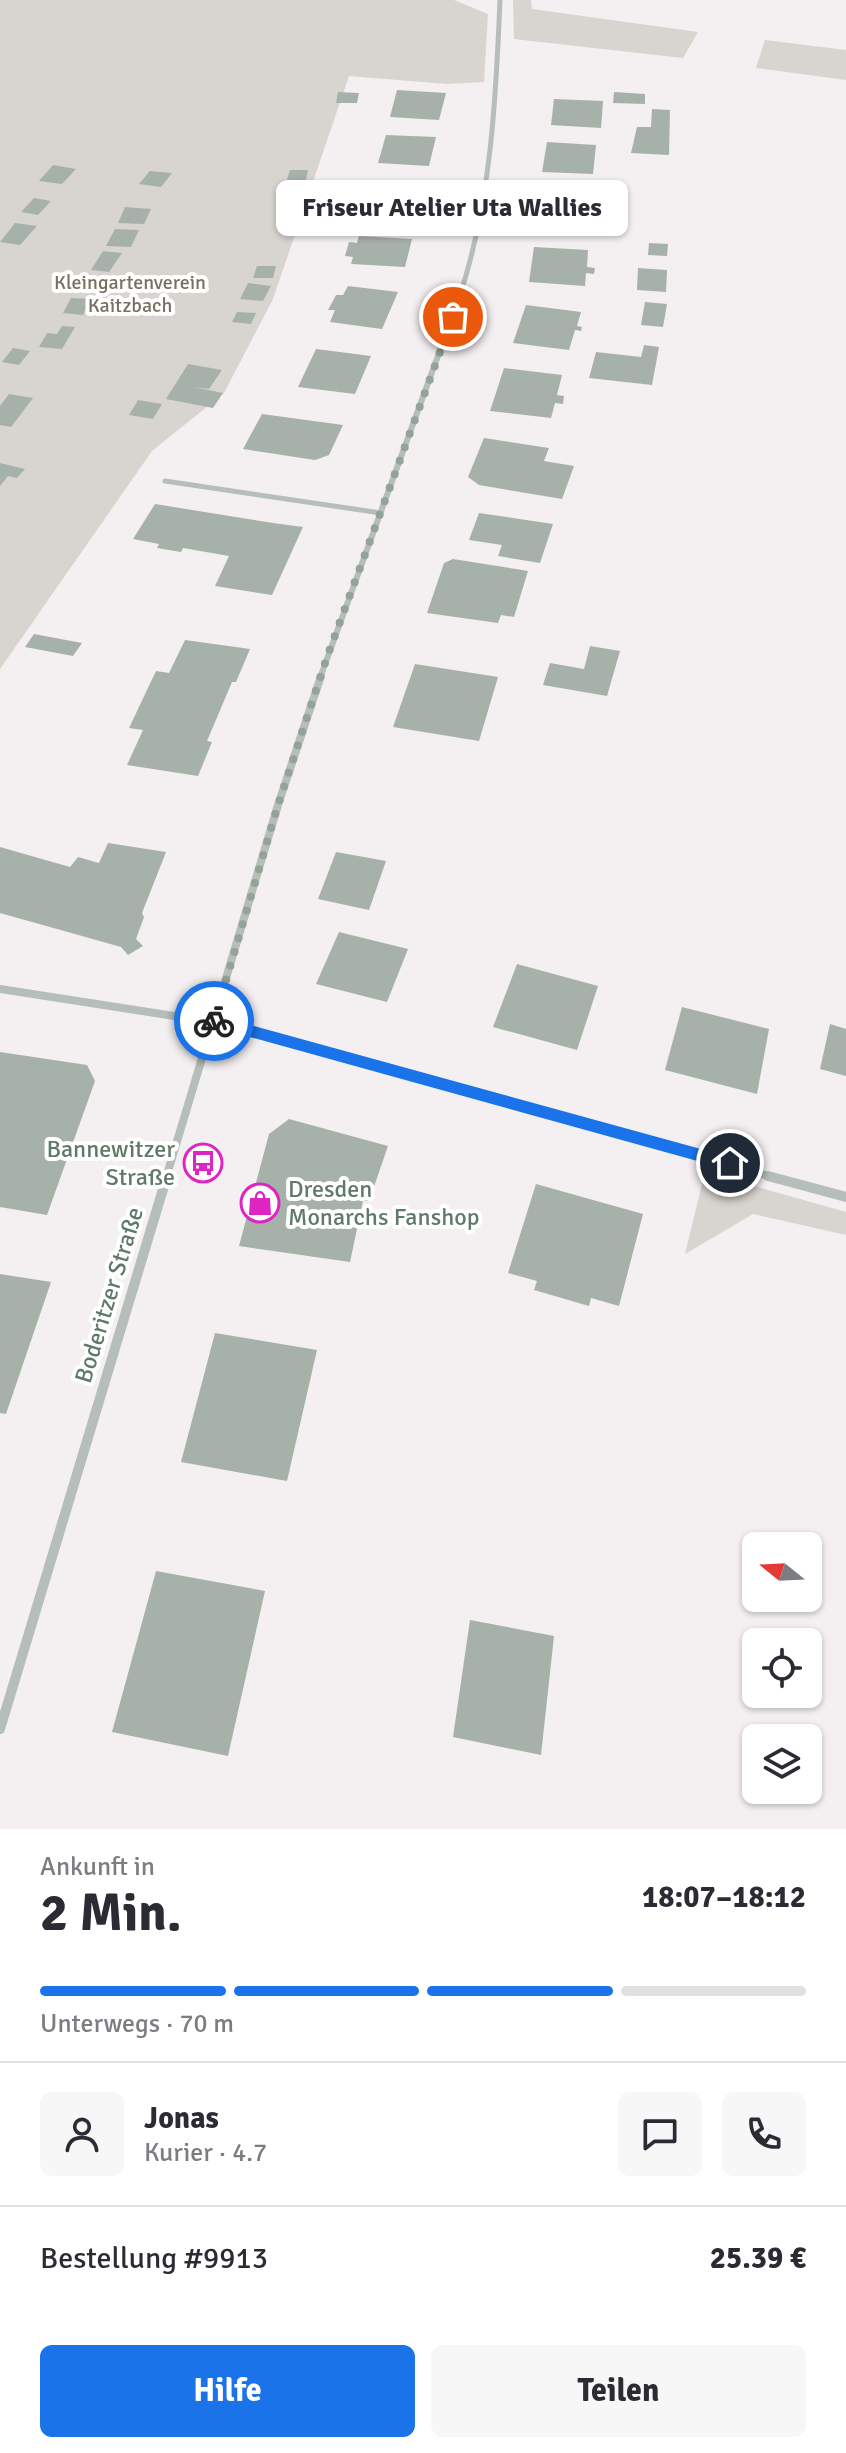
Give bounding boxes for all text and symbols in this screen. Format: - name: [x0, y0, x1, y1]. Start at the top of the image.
- callout: Friseur Atelier Uta Wallies: [277, 181, 629, 237]
- text: Friseur Atelier Uta Wallies: [302, 192, 602, 224]
- park label: Kleingartenverein Kaitzbach: [54, 270, 206, 318]
- pin: [419, 283, 487, 351]
- icon: bag: [431, 295, 475, 339]
- courier: [174, 981, 254, 1061]
- icon: bike: [192, 999, 236, 1043]
- pin: [696, 1129, 764, 1197]
- place label: Bannewitzer Straße: [46, 1134, 175, 1192]
- icon: home: [708, 1141, 752, 1185]
- bus stop icon: Bannewitzer Straße: [182, 1142, 224, 1184]
- place label: Dresden Monarchs Fanshop: [288, 1174, 479, 1232]
- shop icon: Dresden Monarchs Fanshop: [239, 1182, 281, 1224]
- street label: Boderitzer Straße: [68, 1203, 150, 1387]
- north arrow: [742, 1532, 822, 1612]
- map controls: [742, 1532, 822, 1804]
- button: locate: [742, 1628, 822, 1708]
- button: layers: [742, 1724, 822, 1804]
- text: Ankunft in: [40, 1851, 155, 1883]
- text: 18:07–18:12: [642, 1879, 806, 1916]
- text: 2 Min.: [40, 1881, 182, 1945]
- text: Unterwegs · 70 m: [40, 2008, 234, 2040]
- button: person: [40, 2092, 124, 2176]
- button: chat: [618, 2092, 702, 2176]
- button: phone: [722, 2092, 806, 2176]
- text: Jonas: [144, 2100, 219, 2137]
- text: Kurier · 4.7: [144, 2137, 267, 2169]
- text: Bestellung #9913: [40, 2240, 268, 2277]
- text: 25.39 €: [710, 2240, 806, 2277]
- button: Hilfe: [40, 2345, 415, 2437]
- button: Teilen: [431, 2345, 806, 2437]

